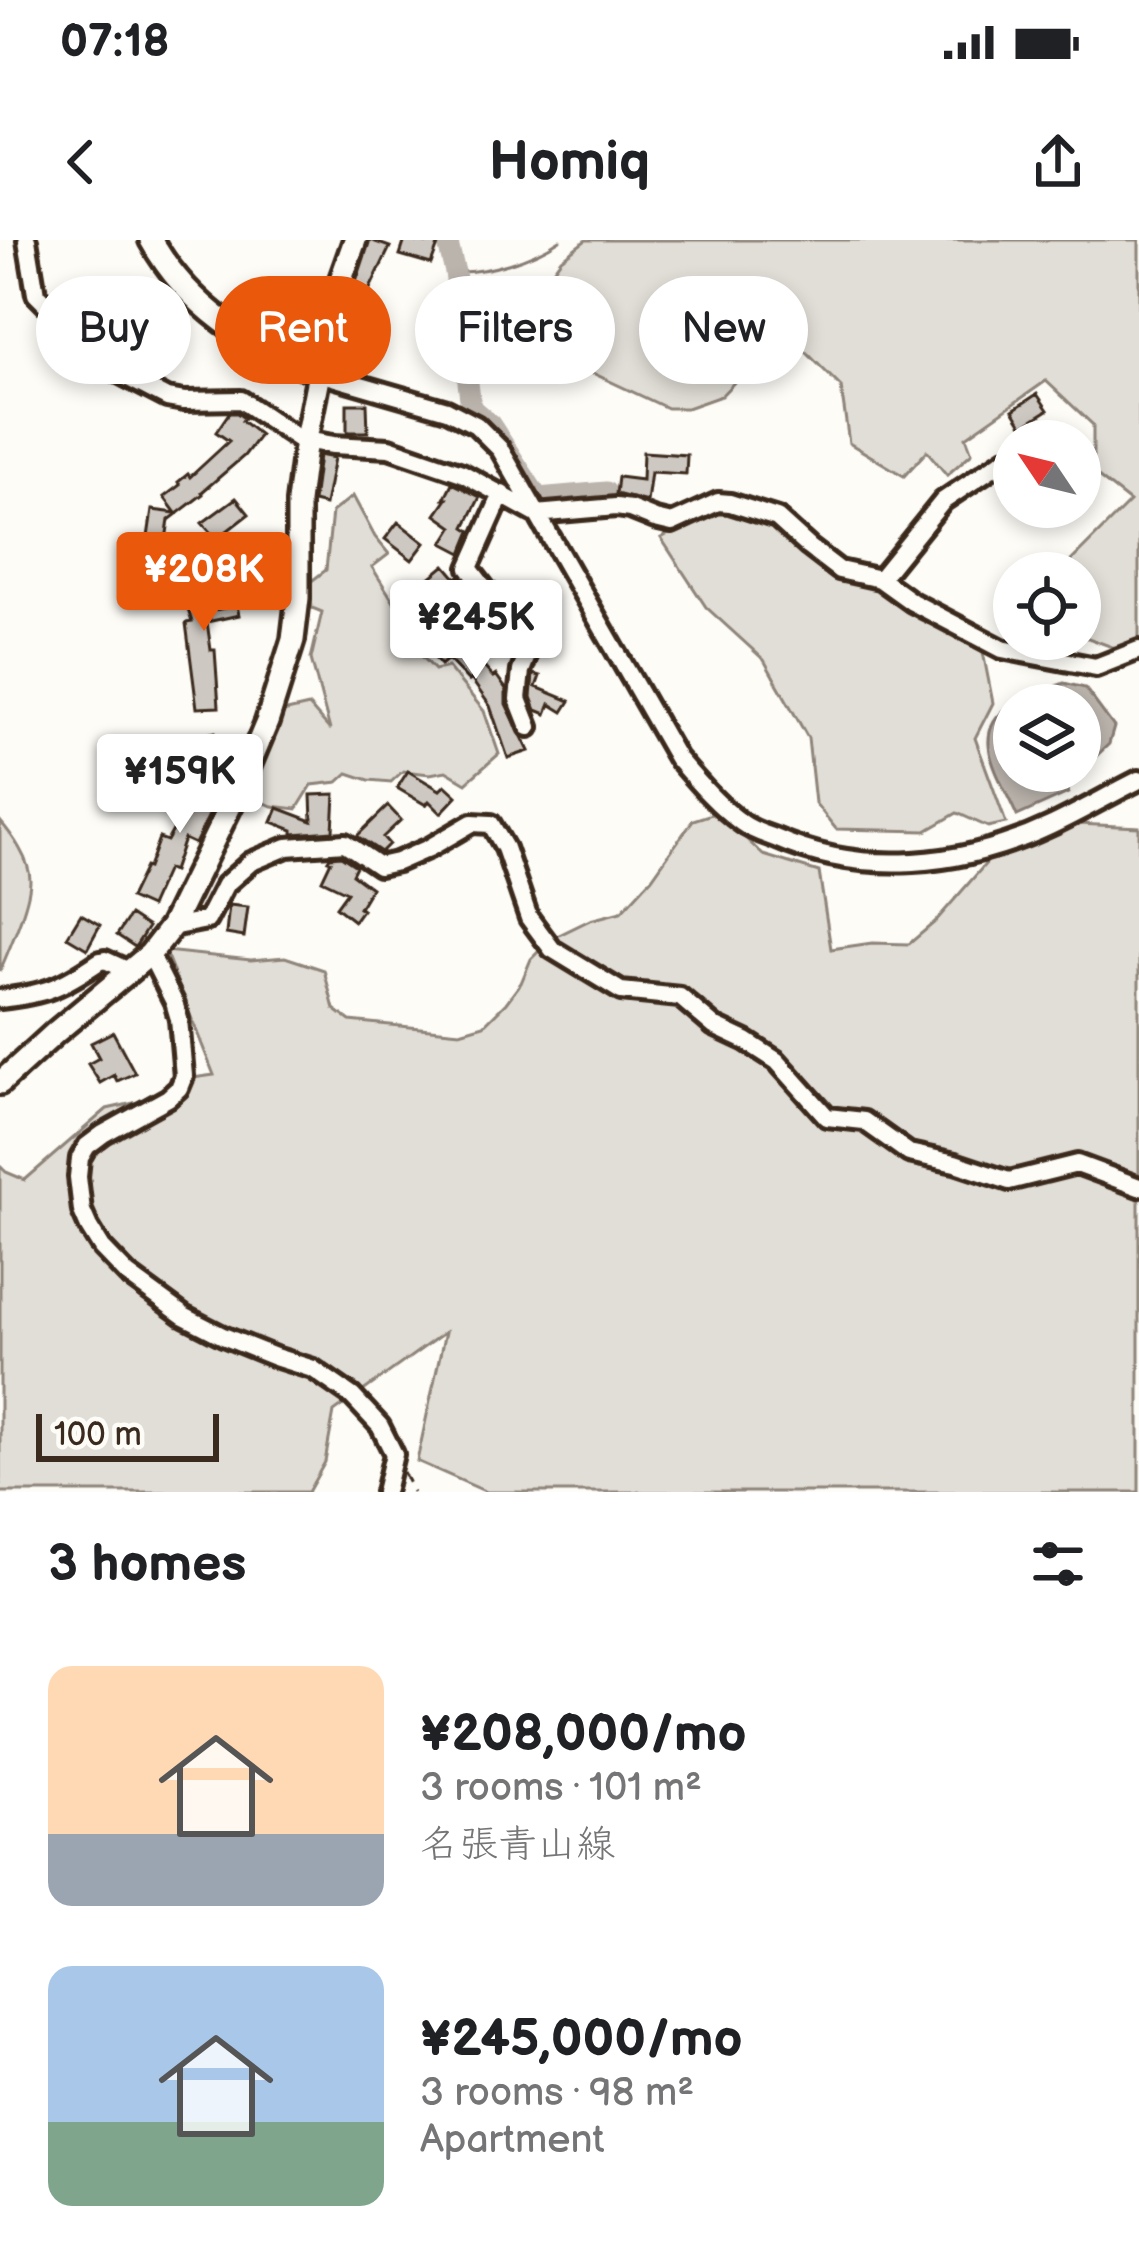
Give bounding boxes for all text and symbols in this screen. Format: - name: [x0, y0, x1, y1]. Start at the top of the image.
- text: 07:18: [60, 15, 170, 70]
- icon: back: [48, 129, 114, 195]
- icon: share: [1025, 129, 1091, 195]
- text: Homiq: [489, 130, 650, 195]
- chip: Buy: [36, 276, 191, 384]
- chip: Rent: [215, 276, 391, 384]
- chip: Filters: [415, 276, 615, 384]
- chip: New: [639, 276, 808, 384]
- north arrow: [993, 420, 1101, 528]
- map controls: [993, 420, 1101, 792]
- pin: ¥208K: [120, 532, 288, 634]
- text: ¥208K: [144, 547, 264, 594]
- button: locate: [993, 552, 1101, 660]
- pin: ¥245K: [392, 580, 560, 682]
- text: ¥245K: [417, 595, 535, 642]
- button: layers: [993, 684, 1101, 792]
- pin: ¥159K: [96, 734, 264, 836]
- text: ¥159K: [124, 749, 236, 796]
- scale bar: [36, 1408, 219, 1461]
- text: 100 m: [54, 1415, 142, 1455]
- icon: filters: [1025, 1531, 1091, 1597]
- text: 3 homes: [48, 1534, 246, 1595]
- text: ¥208,000/mo: [420, 1704, 747, 1765]
- icon: home: [144, 1714, 288, 1858]
- text: 3 rooms · 101 m²: [420, 1765, 702, 1812]
- text: 名張青山線: [420, 1822, 615, 1869]
- text: ¥245,000/mo: [420, 2009, 742, 2070]
- icon: home: [144, 2014, 288, 2158]
- text: 3 rooms · 98 m²: [420, 2070, 694, 2117]
- text: Apartment: [420, 2117, 604, 2164]

